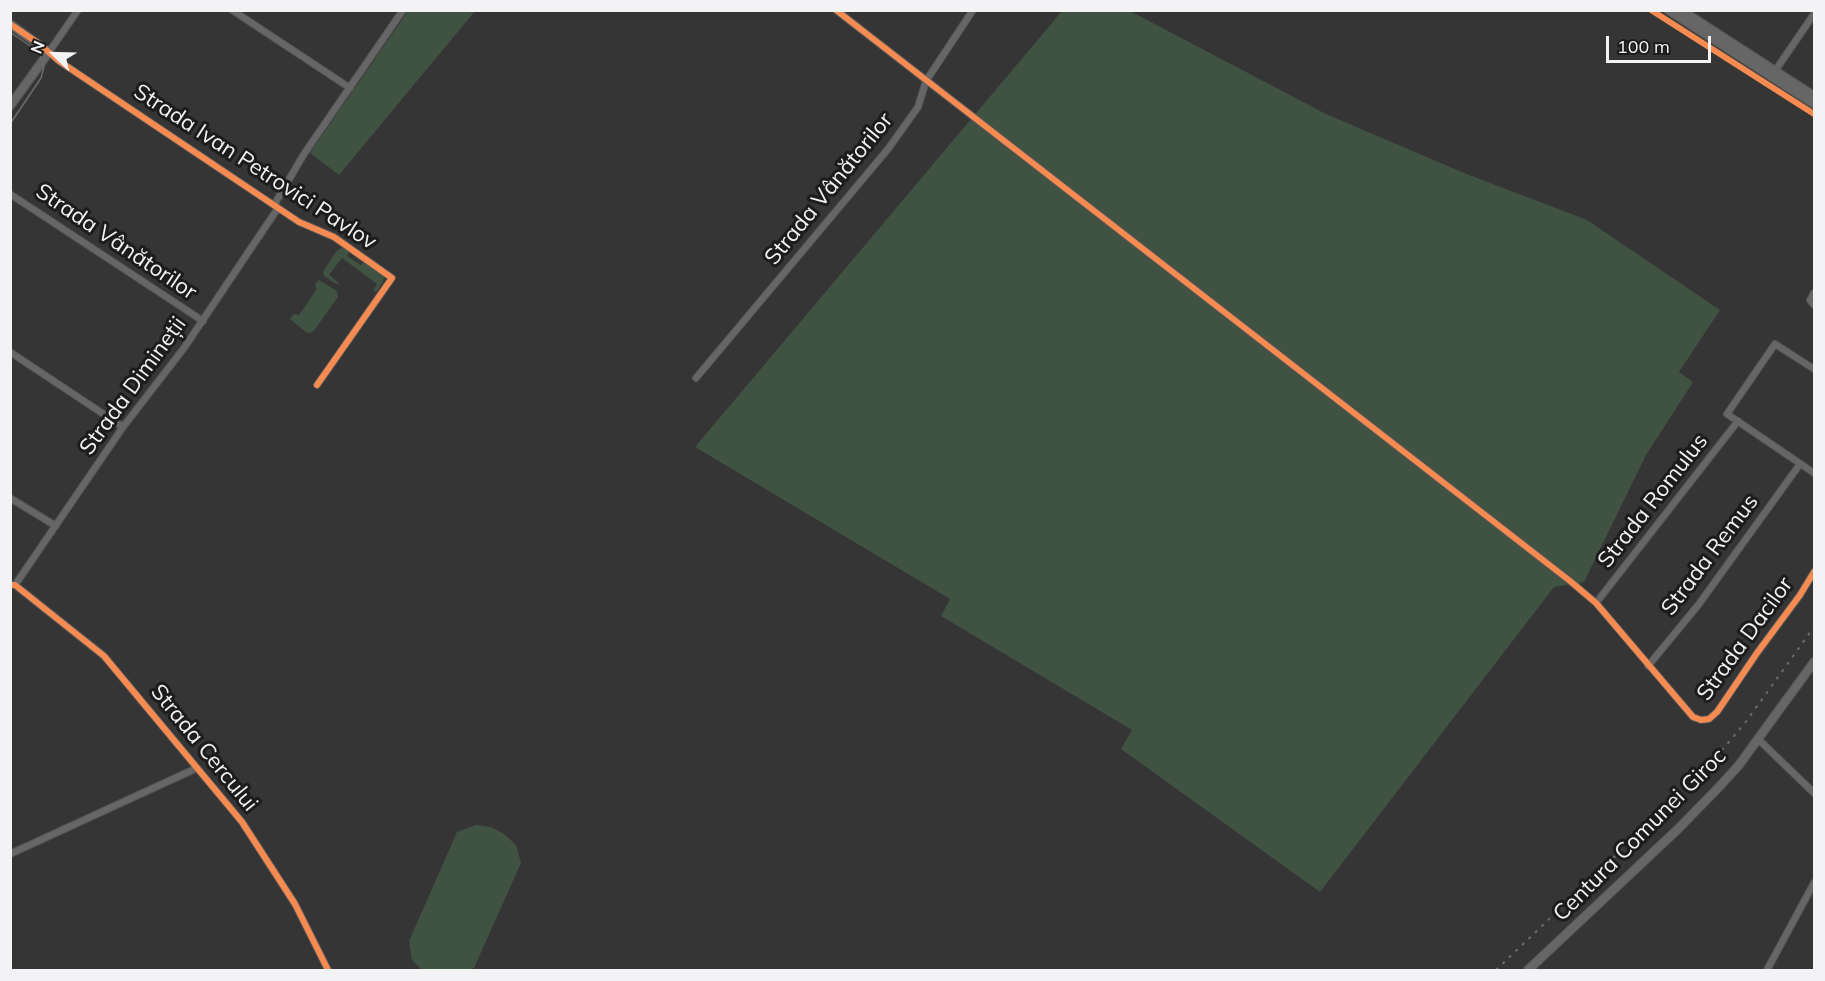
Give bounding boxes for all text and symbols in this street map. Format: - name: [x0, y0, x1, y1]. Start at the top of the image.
- north arrow: [24, 24, 84, 84]
- scale bar: [1609, 24, 1714, 62]
- text: 100 m: [1617, 35, 1670, 58]
- text: N: [26, 37, 49, 56]
- street label: Strada Ivan Petrovici Pavlov: [129, 79, 381, 255]
- street label: Strada Vânătorilor: [759, 107, 899, 271]
- street label: Strada Vânătorilor: [31, 178, 201, 306]
- street label: Strada Dimineții: [74, 312, 192, 460]
- street label: Strada Romulus: [1592, 429, 1714, 573]
- street label: Strada Remus: [1656, 489, 1764, 621]
- street label: Strada Dacilor: [1691, 572, 1799, 706]
- street label: Strada Cercului: [145, 679, 263, 817]
- street label: Centura Comunei Giroc: [1548, 743, 1732, 927]

